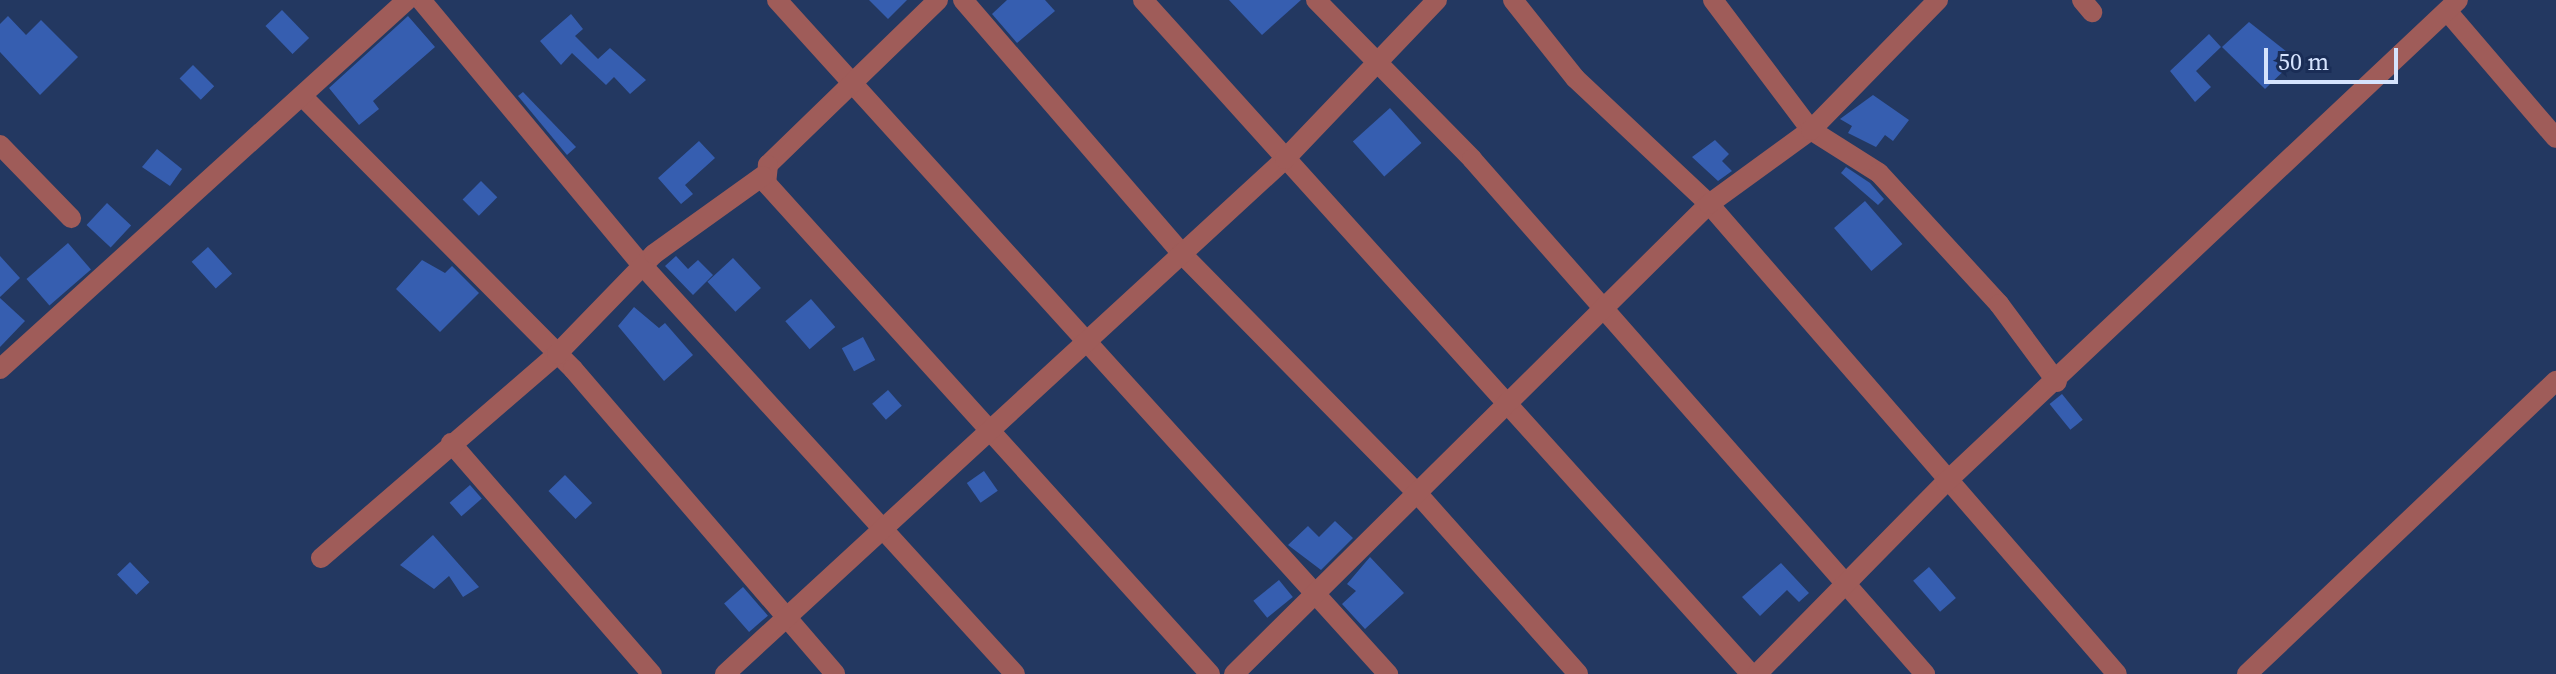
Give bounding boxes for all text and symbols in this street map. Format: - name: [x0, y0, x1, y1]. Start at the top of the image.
- scale bar: [2268, 32, 2402, 82]
- text: 50 m: [2278, 45, 2329, 78]

